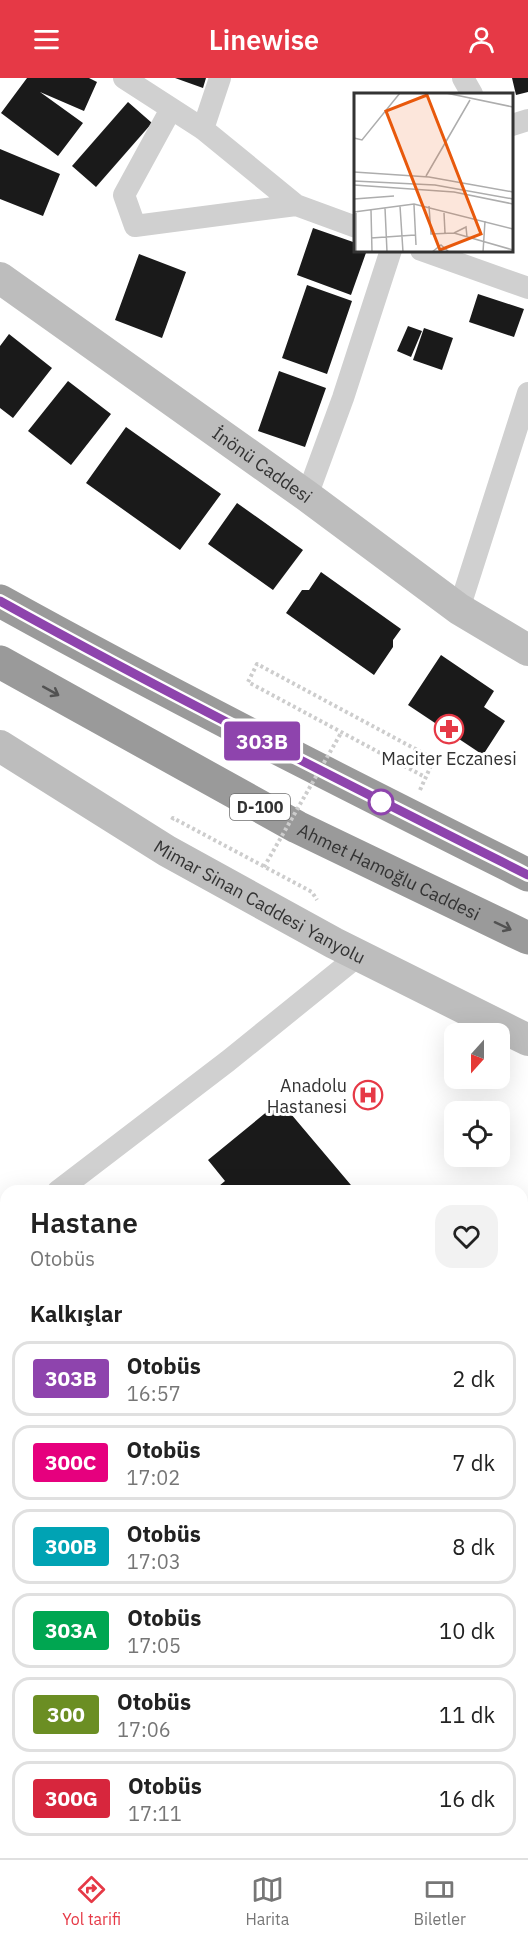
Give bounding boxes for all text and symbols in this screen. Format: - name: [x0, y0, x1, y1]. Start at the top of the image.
- text: Linewise: [209, 22, 319, 57]
- icon: menu: [30, 23, 63, 56]
- icon: person: [465, 23, 498, 56]
- inset map: [354, 93, 513, 252]
- street label: İnönü Caddesi: [208, 421, 317, 508]
- one-way arrow: [42, 685, 59, 697]
- pharmacy icon: Maciter Eczanesi: [433, 713, 465, 745]
- line badge: 303B: [220, 722, 304, 760]
- text: 303B: [236, 727, 288, 755]
- place label: Maciter Eczanesi: [381, 747, 517, 770]
- unlabelled marker: [368, 789, 394, 815]
- road number: D-100: [230, 794, 290, 820]
- street label: Ahmet Hamoğlu Caddesi: [294, 818, 484, 925]
- street label: Mimar Sinan Caddesi Yanyolu: [150, 834, 369, 968]
- one-way arrow: [494, 920, 512, 932]
- north arrow: [444, 1023, 510, 1089]
- map controls: [444, 1023, 510, 1167]
- place label: Anadolu Hastanesi: [267, 1074, 347, 1118]
- hospital icon: Anadolu Hastanesi: [352, 1079, 384, 1111]
- button: locate: [444, 1101, 510, 1167]
- text: Hastane: [30, 1204, 138, 1241]
- button: heart: [435, 1205, 498, 1268]
- text: Otobüs: [30, 1245, 95, 1272]
- text: Kalkışlar: [30, 1299, 122, 1328]
- text: Otobüs: [127, 1351, 201, 1380]
- text: 303B: [45, 1364, 97, 1392]
- text: 2 dk: [452, 1364, 495, 1393]
- text: 16:57: [127, 1380, 181, 1407]
- text: Otobüs: [126, 1435, 201, 1464]
- text: 300C: [45, 1448, 96, 1476]
- text: 7 dk: [452, 1448, 495, 1477]
- text: 17:02: [126, 1464, 180, 1491]
- text: Otobüs: [127, 1519, 201, 1548]
- text: 300B: [45, 1532, 97, 1560]
- text: 8 dk: [452, 1532, 495, 1561]
- text: 17:03: [127, 1548, 181, 1575]
- text: Otobüs: [127, 1603, 201, 1632]
- text: 303A: [45, 1616, 97, 1644]
- text: 10 dk: [439, 1616, 495, 1645]
- text: 17:05: [127, 1632, 181, 1659]
- text: Otobüs: [117, 1687, 191, 1716]
- text: 300: [47, 1700, 85, 1728]
- text: 11 dk: [439, 1700, 495, 1729]
- text: 17:06: [117, 1716, 171, 1743]
- text: Otobüs: [128, 1771, 202, 1800]
- text: 300G: [45, 1784, 98, 1812]
- text: 16 dk: [439, 1784, 495, 1813]
- text: 17:11: [128, 1800, 182, 1827]
- tab: Yol tarifi: [62, 1873, 121, 1929]
- tab: Harita: [245, 1873, 289, 1929]
- tab: Biletler: [414, 1873, 466, 1929]

